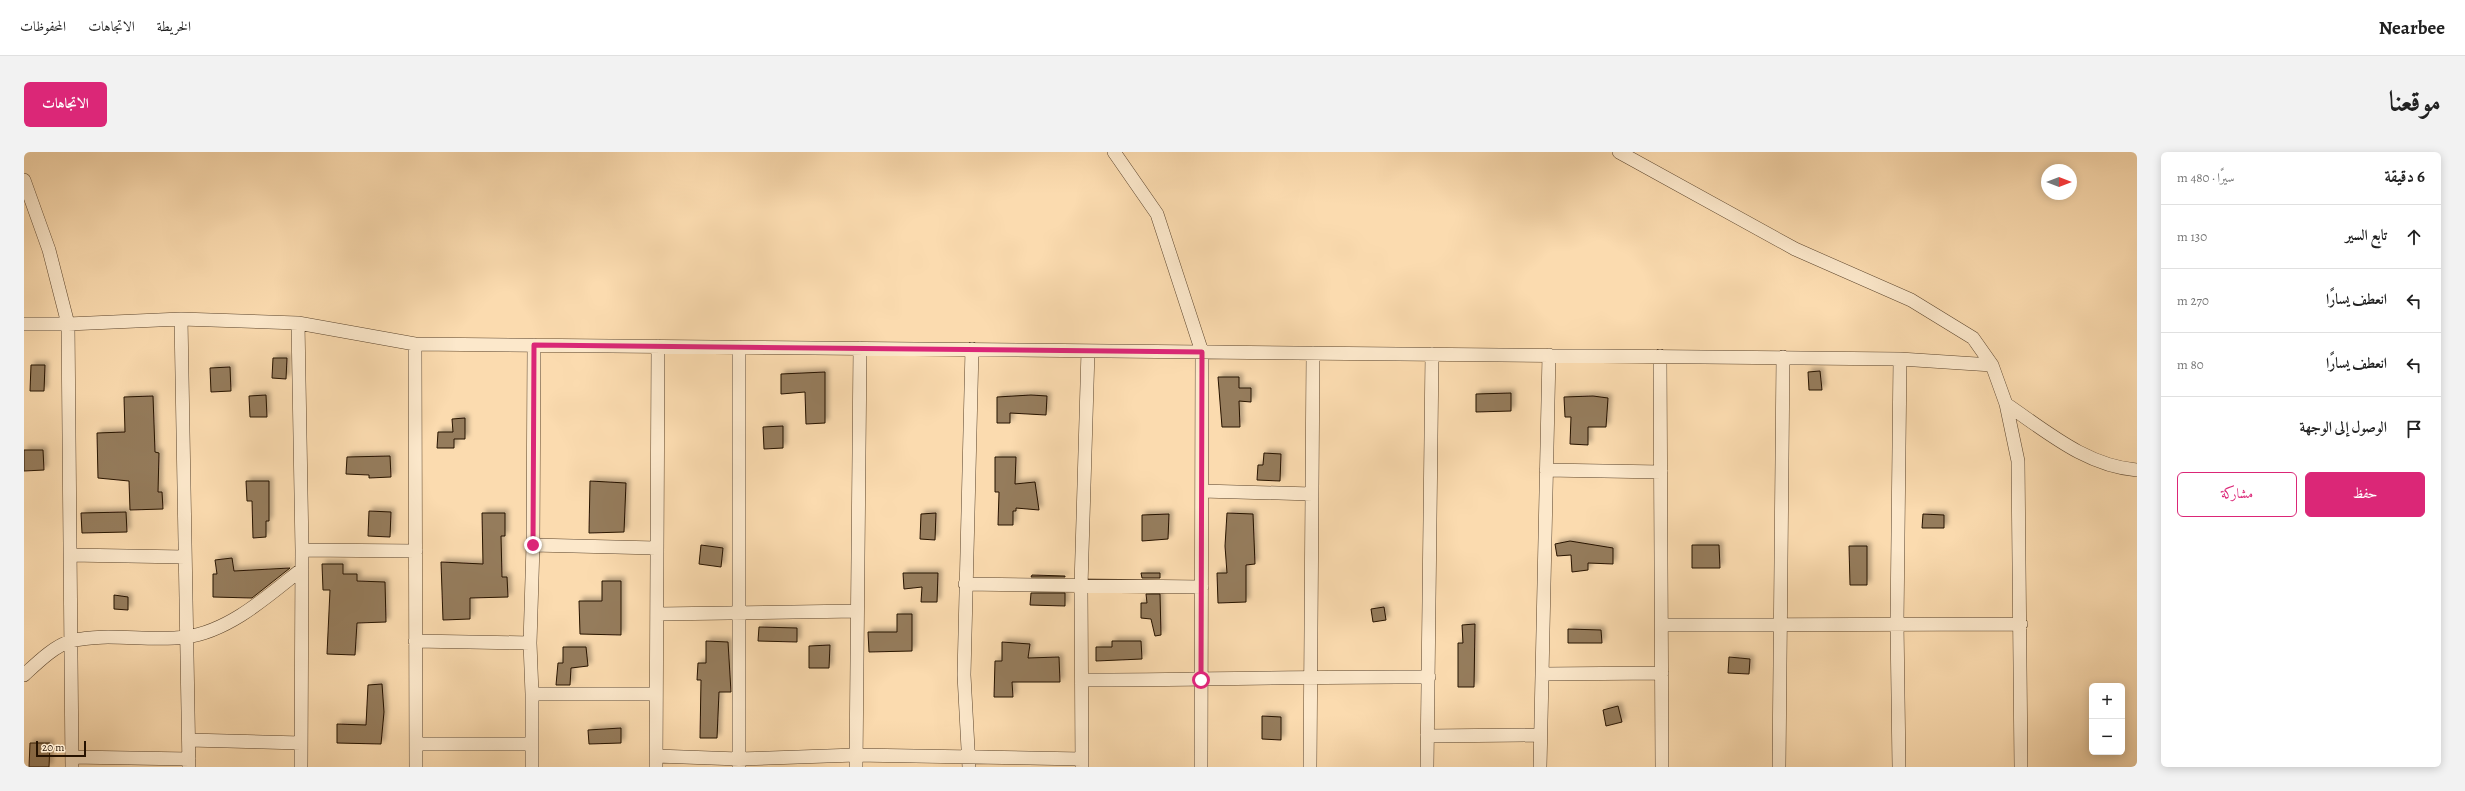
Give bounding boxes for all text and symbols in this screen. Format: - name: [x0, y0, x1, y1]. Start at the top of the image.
- text: Nearbee: [2379, 15, 2445, 41]
- text: المحفوظات: [20, 17, 66, 36]
- text: الاتجاهات: [88, 17, 135, 36]
- text: الخريطة: [157, 17, 191, 36]
- button: الاتجاهات: [24, 82, 107, 127]
- text: موقعنا: [2389, 83, 2441, 121]
- north arrow: [2041, 164, 2077, 200]
- text: 6 دقيقة: [2384, 165, 2425, 188]
- text: سيرًا · 480 m: [2177, 169, 2235, 186]
- text: تابع السير: [2345, 225, 2387, 245]
- icon: ahead: [2403, 226, 2425, 248]
- text: 130 m: [2177, 228, 2207, 245]
- text: انعطف يسارًا: [2326, 289, 2387, 309]
- icon: left: [2403, 290, 2425, 312]
- text: 270 m: [2177, 292, 2209, 309]
- text: انعطف يسارًا: [2326, 353, 2387, 373]
- icon: left: [2403, 354, 2425, 376]
- text: 80 m: [2177, 356, 2204, 373]
- text: الوصول إلى الوجهة: [2300, 417, 2387, 437]
- icon: arrive: [2403, 418, 2425, 440]
- button: مشاركة: [2177, 472, 2297, 517]
- button: حفظ: [2305, 472, 2425, 517]
- route end: [524, 536, 542, 554]
- route start: [1192, 671, 1210, 689]
- map controls: [2089, 683, 2125, 755]
- button: +: [2089, 683, 2125, 719]
- button: −: [2089, 719, 2125, 755]
- scale bar: [36, 739, 86, 758]
- text: 20 m: [42, 740, 64, 755]

